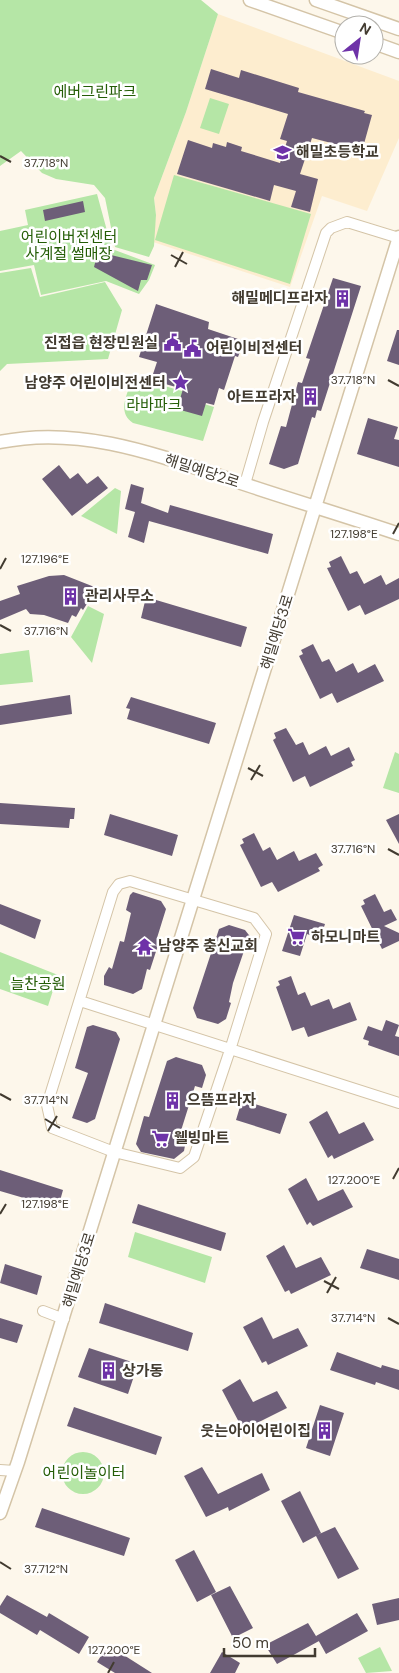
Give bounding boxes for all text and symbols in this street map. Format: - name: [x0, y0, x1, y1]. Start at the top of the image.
- north arrow: [334, 15, 384, 65]
- text: N: [357, 18, 374, 39]
- park label: 에버그린파크: [54, 82, 136, 102]
- school or university icon: 해밀초등학교: [272, 142, 292, 162]
- place label: 해밀초등학교: [296, 142, 379, 162]
- text: 37.718°N: [24, 155, 68, 171]
- park label: 어린이버전센터 사계절 썰매장: [21, 227, 117, 264]
- place label: 해밀메디프라자: [231, 288, 328, 308]
- building icon: 해밀메디프라자: [332, 288, 352, 308]
- place label: 진접읍 현장민원실: [44, 333, 158, 353]
- public building icon: 진접읍 현장민원실: [162, 333, 182, 353]
- public building icon: 어린이비전센터: [182, 338, 202, 358]
- place label: 어린이비전센터: [206, 338, 303, 358]
- text: 37.718°N: [331, 372, 375, 388]
- place label: 남양주 어린이비전센터: [24, 373, 166, 393]
- place icon: 남양주 어린이비전센터: [170, 373, 190, 393]
- place label: 아트프라자: [227, 387, 296, 407]
- building icon: 아트프라자: [300, 387, 320, 407]
- park label: 라바파크: [126, 395, 182, 415]
- street label: 해밀예당2로: [162, 449, 242, 493]
- text: 127.198°E: [330, 526, 378, 542]
- text: 127.196°E: [21, 551, 69, 567]
- building icon: 관리사무소: [61, 586, 81, 606]
- place label: 관리사무소: [85, 586, 154, 606]
- street label: 해밀예당3로: [256, 592, 298, 672]
- text: 37.716°N: [24, 623, 68, 639]
- text: 37.716°N: [331, 841, 375, 857]
- supermarket icon: 하모니마트: [287, 927, 307, 947]
- place label: 하모니마트: [311, 927, 380, 947]
- temple icon: 남양주 충신교회: [134, 936, 154, 956]
- place label: 남양주 충신교회: [158, 936, 258, 956]
- park label: 늘찬공원: [10, 974, 66, 994]
- building icon: 으뜸프라자: [163, 1090, 183, 1110]
- place label: 으뜸프라자: [187, 1090, 256, 1110]
- text: 37.714°N: [24, 1092, 68, 1108]
- supermarket icon: 웰빙마트: [150, 1128, 170, 1148]
- place label: 웰빙마트: [174, 1128, 229, 1148]
- text: 127.200°E: [328, 1172, 381, 1188]
- text: 127.198°E: [21, 1196, 69, 1212]
- street label: 해밀예당3로: [58, 1230, 100, 1310]
- text: 37.714°N: [331, 1310, 375, 1326]
- building icon: 상가동: [98, 1361, 118, 1381]
- place label: 상가동: [122, 1361, 164, 1381]
- place label: 웃는아이어린이집: [201, 1421, 311, 1441]
- building icon: 웃는아이어린이집: [315, 1421, 335, 1441]
- park label: 어린이놀이터: [43, 1463, 125, 1483]
- text: 37.712°N: [24, 1561, 68, 1577]
- scale bar: [224, 1626, 315, 1658]
- text: 50 m: [232, 1633, 269, 1653]
- text: 127.200°E: [88, 1642, 141, 1658]

